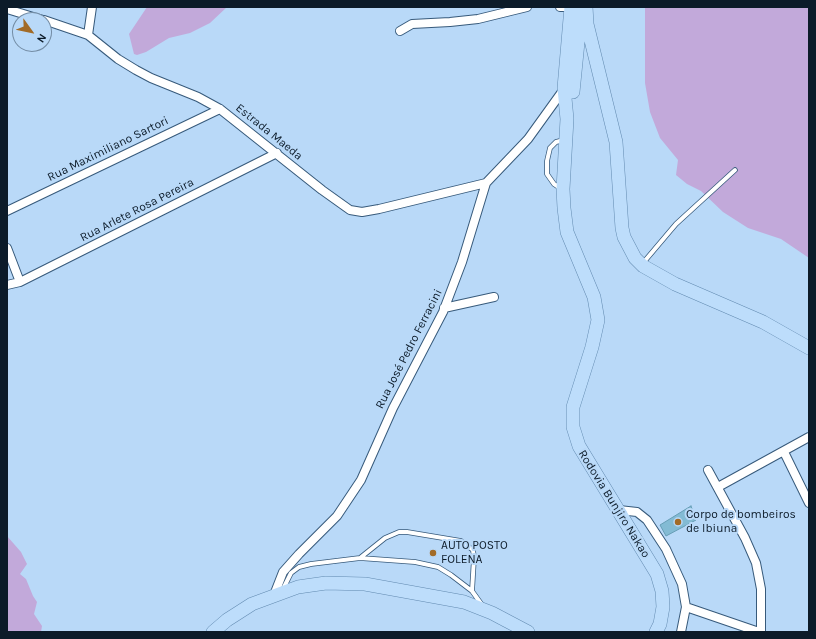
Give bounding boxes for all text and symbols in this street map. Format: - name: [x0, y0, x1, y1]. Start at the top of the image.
- north arrow: [12, 12, 52, 52]
- text: N: [34, 31, 49, 45]
- street label: Estrada Maeda: [233, 101, 305, 163]
- street label: Rua Maximiliano Sartori: [45, 113, 171, 185]
- street label: Rua Arlete Rosa Pereira: [78, 175, 196, 245]
- street label: Rua José Pedro Ferracini: [373, 287, 445, 411]
- street label: Rodovia Bunjiro Nakao: [575, 447, 653, 561]
- place label: Corpo de bombeiros de Ibiuna: [686, 508, 796, 536]
- marker: Corpo de bombeiros de Ibiuna: [673, 517, 683, 527]
- place label: AUTO POSTO FOLENA: [441, 539, 508, 567]
- marker: AUTO POSTO FOLENA: [428, 548, 438, 558]

